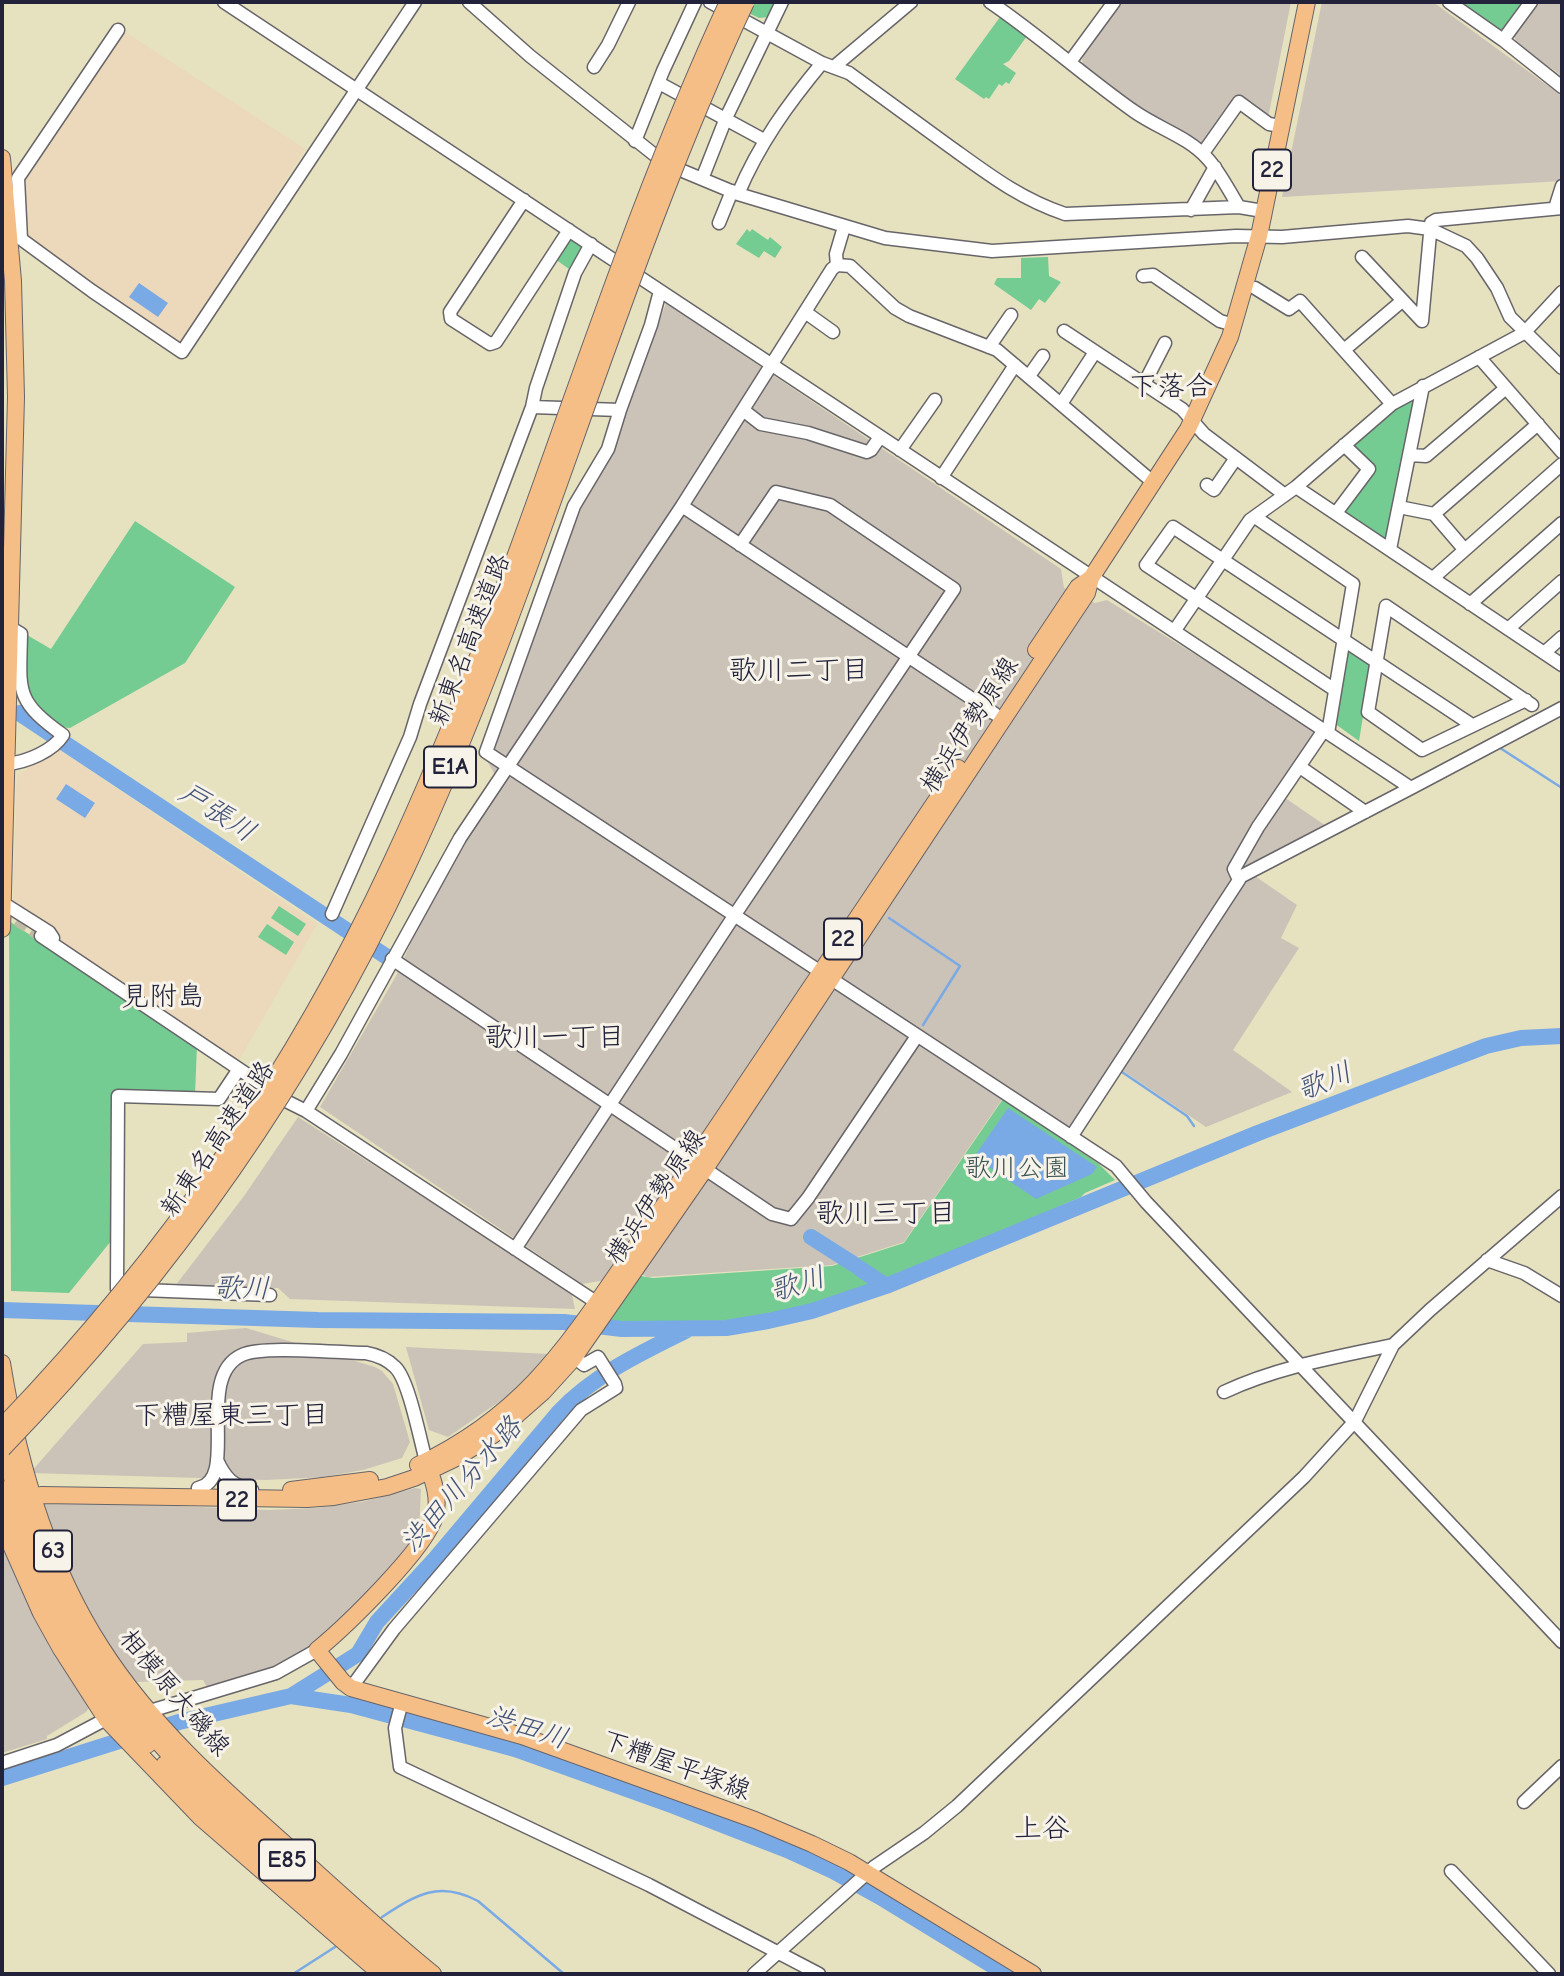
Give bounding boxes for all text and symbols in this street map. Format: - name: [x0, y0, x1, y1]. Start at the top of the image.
- road number: 22: [1253, 150, 1291, 190]
- district label: 下落合: [1129, 370, 1213, 404]
- street label: 新東名高速道路: [423, 549, 517, 731]
- street label: 横浜伊勢原線: [914, 651, 1026, 799]
- district label: 歌川二丁目: [729, 654, 869, 688]
- road number: E1A: [424, 746, 476, 788]
- water label: 戸張川: [173, 776, 261, 850]
- road number: 22: [824, 918, 862, 959]
- district label: 見附島: [121, 980, 205, 1014]
- district label: 歌川一丁目: [485, 1021, 625, 1055]
- street label: 新東名高速道路: [154, 1055, 282, 1223]
- water label: 歌川: [1293, 1056, 1357, 1108]
- street label: 横浜伊勢原線: [599, 1124, 713, 1270]
- park label: 歌川公園: [965, 1153, 1069, 1185]
- district label: 歌川三丁目: [816, 1197, 956, 1231]
- water label: 歌川: [766, 1261, 830, 1309]
- water label: 歌川: [214, 1272, 270, 1306]
- district label: 下糟屋東三丁目: [133, 1399, 329, 1433]
- water label: 渋田川分水路: [394, 1411, 530, 1559]
- road number: 22: [218, 1480, 256, 1520]
- road number: 63: [34, 1531, 72, 1572]
- street label: 相模原大磯線: [112, 1623, 236, 1763]
- water label: 渋田川: [482, 1699, 572, 1757]
- street label: 下糟屋平塚線: [597, 1725, 755, 1807]
- district label: 上谷: [1014, 1812, 1070, 1846]
- road number: E85: [259, 1840, 315, 1881]

